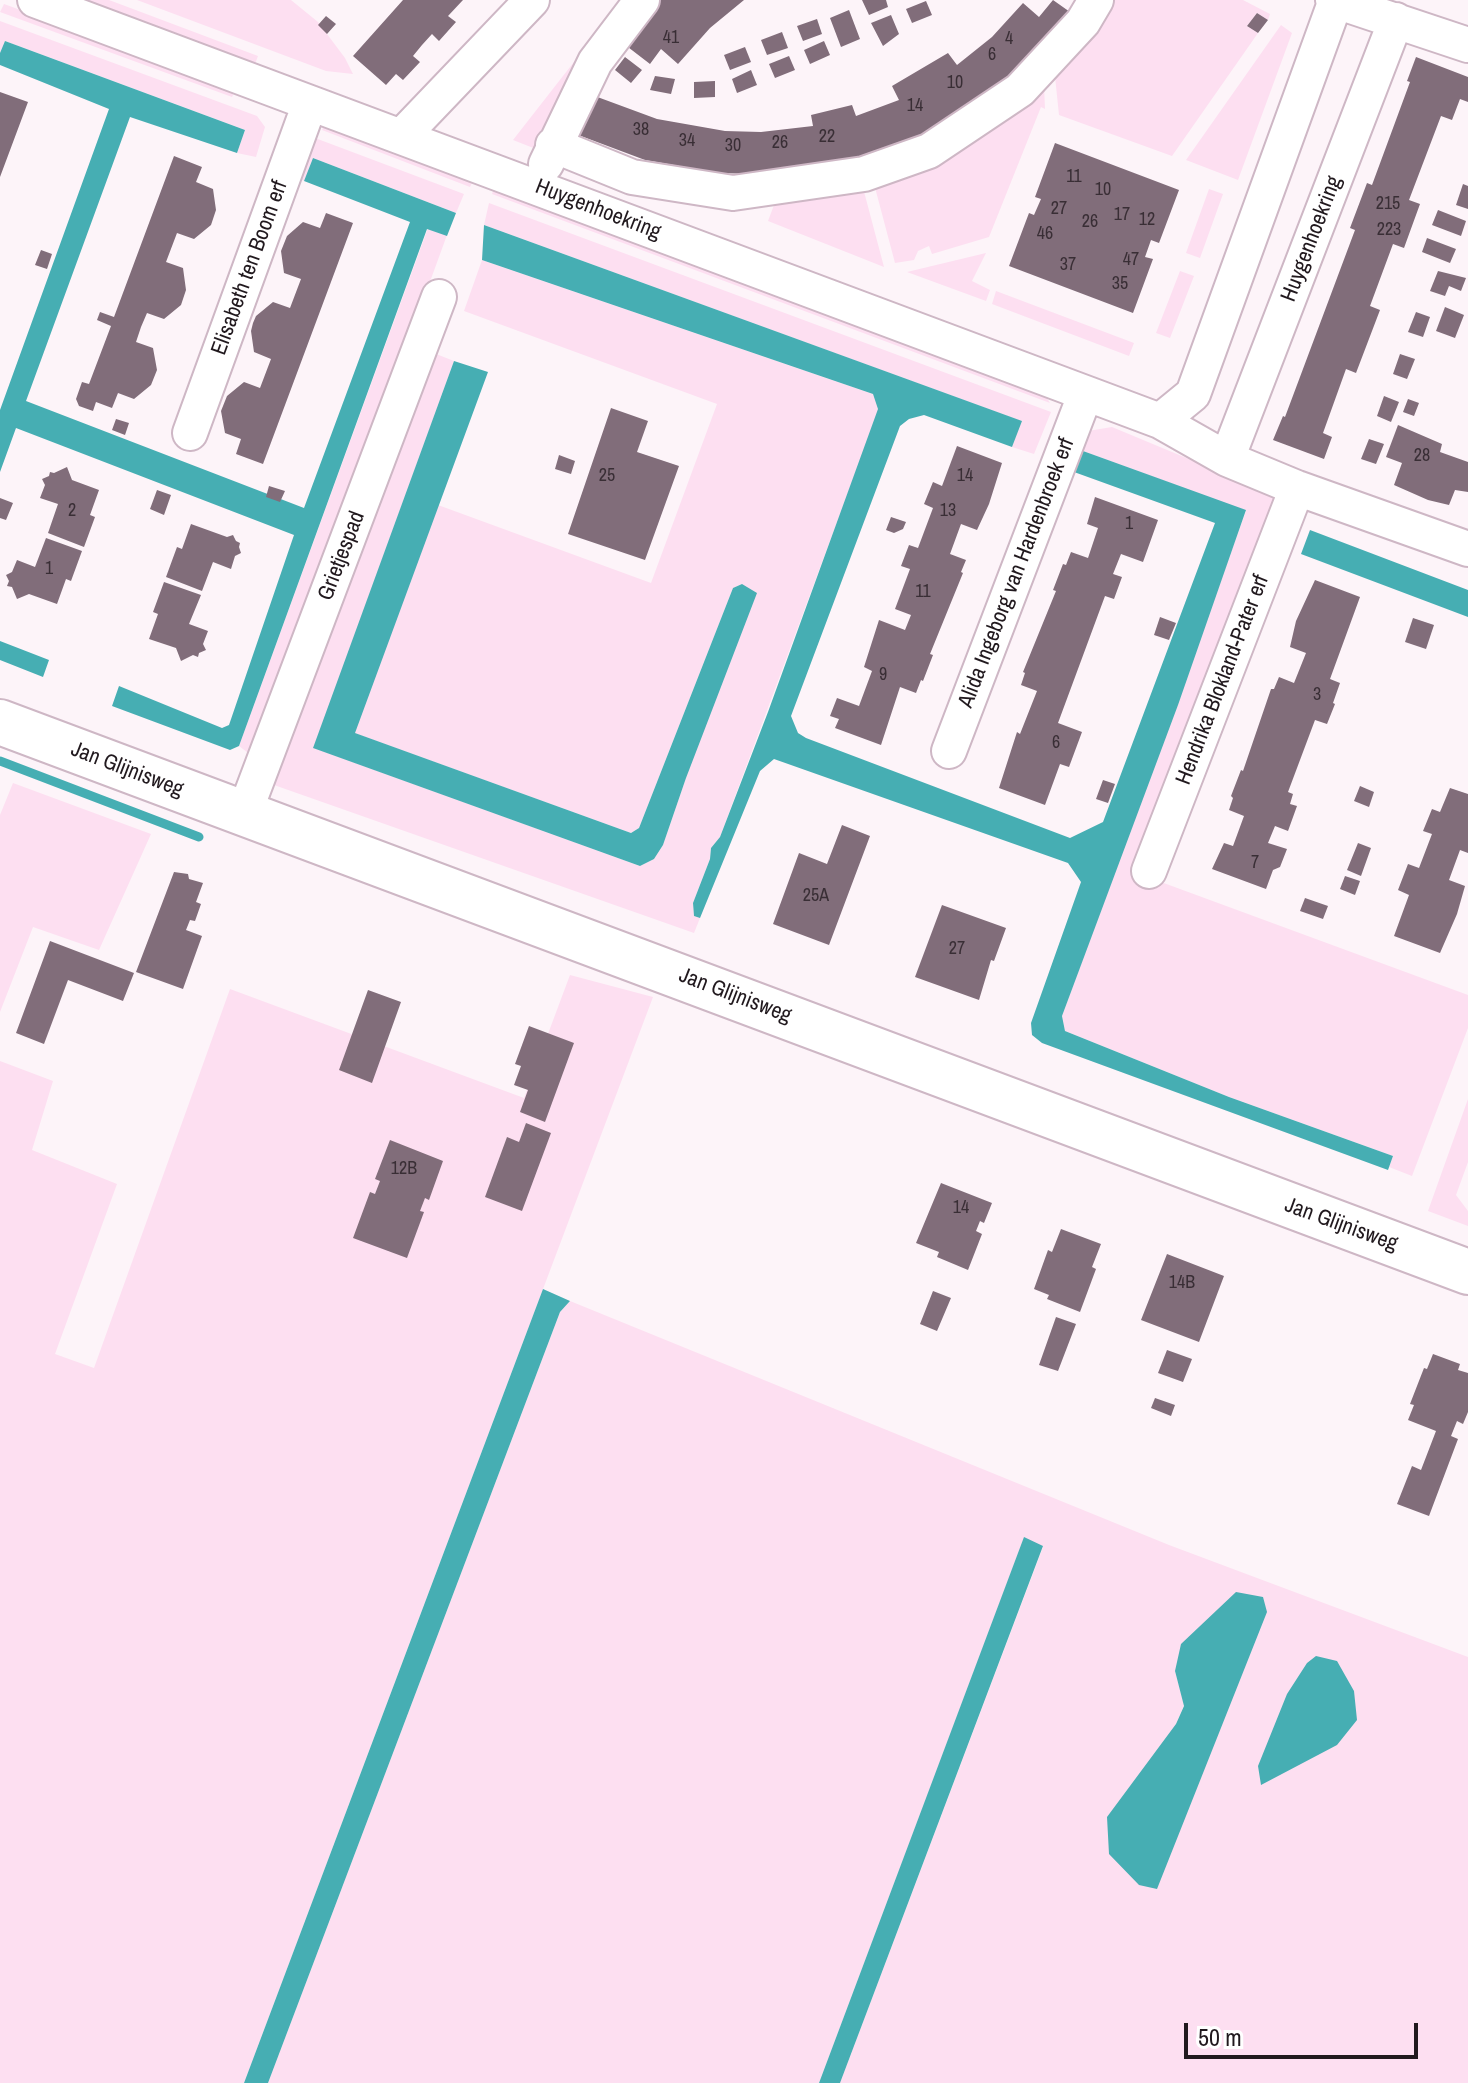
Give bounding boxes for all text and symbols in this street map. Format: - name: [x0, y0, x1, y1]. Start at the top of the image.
- house number: 41: [663, 27, 679, 49]
- house number: 4: [1005, 28, 1013, 50]
- house number: 6: [988, 44, 996, 66]
- house number: 10: [947, 72, 963, 94]
- house number: 14: [907, 95, 923, 117]
- house number: 38: [633, 119, 649, 141]
- house number: 22: [819, 126, 835, 148]
- house number: 34: [679, 130, 695, 152]
- house number: 26: [772, 132, 788, 154]
- house number: 30: [725, 135, 741, 157]
- house number: 11: [1066, 166, 1082, 188]
- street label: Huygenhoekring: [1276, 172, 1348, 306]
- street label: Huygenhoekring: [531, 174, 665, 246]
- street label: Elisabeth ten Boom erf: [206, 177, 294, 359]
- house number: 10: [1095, 179, 1111, 201]
- house number: 215: [1376, 193, 1400, 215]
- house number: 27: [1051, 198, 1067, 220]
- house number: 17: [1114, 204, 1130, 226]
- house number: 12: [1139, 209, 1155, 231]
- house number: 26: [1082, 211, 1098, 233]
- house number: 223: [1377, 219, 1401, 241]
- house number: 46: [1037, 223, 1053, 245]
- house number: 47: [1123, 249, 1139, 271]
- house number: 37: [1060, 254, 1076, 276]
- house number: 35: [1112, 273, 1128, 295]
- street label: Alida Ingeborg van Hardenbroek erf: [953, 434, 1081, 712]
- house number: 28: [1414, 445, 1430, 467]
- house number: 25: [599, 465, 615, 487]
- house number: 14: [957, 465, 973, 487]
- house number: 2: [68, 500, 76, 522]
- house number: 13: [940, 500, 956, 522]
- street label: Grietjespad: [313, 508, 371, 604]
- house number: 1: [1125, 513, 1133, 535]
- house number: 1: [45, 558, 53, 580]
- street label: Hendrika Blokland-Pater erf: [1171, 571, 1275, 789]
- house number: 11: [915, 581, 931, 603]
- house number: 9: [879, 664, 887, 686]
- house number: 3: [1313, 684, 1321, 706]
- house number: 6: [1052, 732, 1060, 754]
- street label: Jan Glijnisweg: [67, 736, 187, 804]
- house number: 7: [1251, 852, 1259, 874]
- house number: 25A: [803, 885, 829, 907]
- house number: 27: [949, 938, 965, 960]
- street label: Jan Glijnisweg: [675, 962, 795, 1030]
- house number: 12B: [391, 1158, 417, 1180]
- street label: Jan Glijnisweg: [1281, 1192, 1401, 1258]
- house number: 14: [953, 1197, 969, 1219]
- house number: 14B: [1169, 1272, 1195, 1294]
- scale bar: [1188, 2007, 1422, 2057]
- text: 50 m: [1198, 2021, 1242, 2053]

